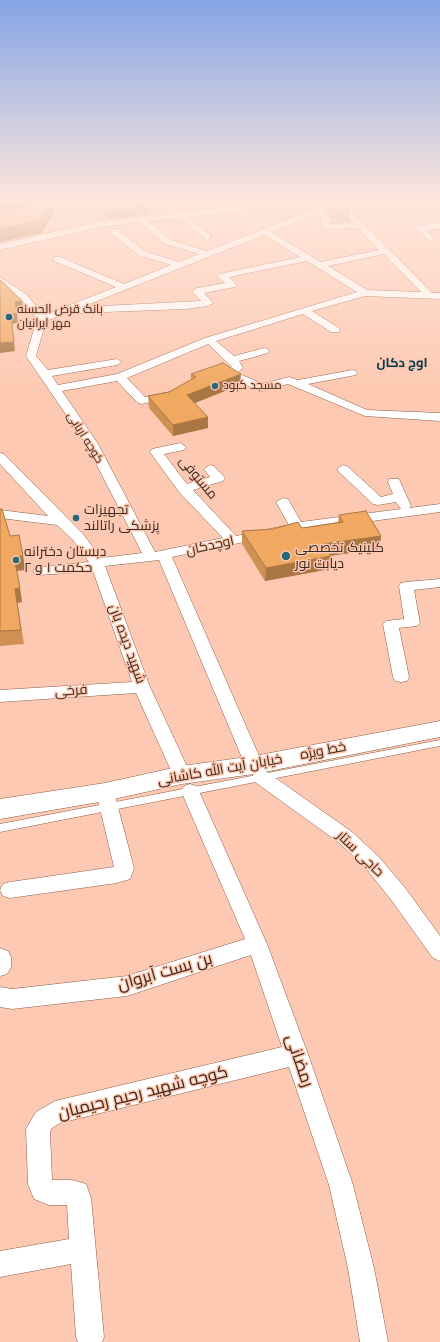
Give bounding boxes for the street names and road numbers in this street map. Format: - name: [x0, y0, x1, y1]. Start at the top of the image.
- street label: کوچه اربابی: [63, 410, 107, 466]
- street label: مستوفی: [175, 453, 221, 503]
- street label: اوچدکان: [184, 533, 236, 559]
- street label: شهید دیده بان: [105, 602, 149, 686]
- street label: فرخی: [54, 681, 88, 701]
- street label: خط ویژه: [299, 738, 347, 764]
- street label: خیابان آیت الله کاشانی: [156, 751, 284, 789]
- street label: حاجی ستار: [333, 827, 387, 881]
- street label: بن بست آبروان: [115, 949, 215, 995]
- street label: رمضانی: [280, 1032, 318, 1090]
- street label: کوچه شهید رحیم رحیمیان: [56, 1062, 230, 1124]

